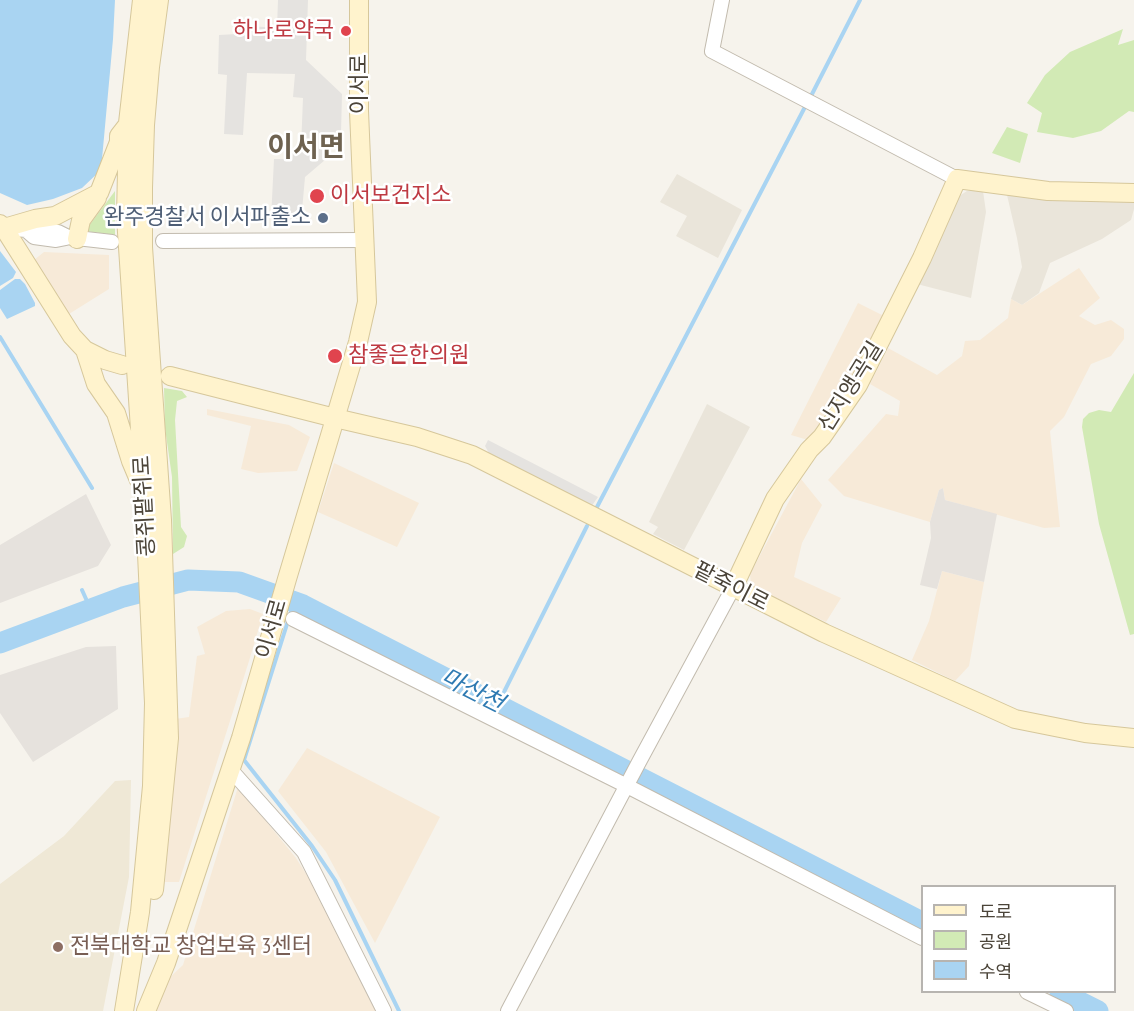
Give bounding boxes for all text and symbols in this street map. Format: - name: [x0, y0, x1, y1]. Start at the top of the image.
- place label: 하나로약국: [233, 18, 334, 44]
- marker: 하나로약국: [339, 24, 353, 38]
- street label: 이서로: [347, 54, 373, 114]
- district label: 이서면: [267, 131, 345, 165]
- place label: 이서보건지소: [330, 183, 451, 209]
- marker: 이서보건지소: [308, 187, 326, 205]
- place label: 완주경찰서 이서파출소: [104, 205, 311, 231]
- marker: 완주경찰서 이서파출소: [316, 211, 330, 225]
- street label: 신지앵곡길: [813, 337, 889, 437]
- place label: 참좋은한의원: [348, 343, 469, 369]
- marker: 참좋은한의원: [326, 347, 344, 365]
- street label: 콩쥐팥쥐로: [129, 455, 161, 557]
- street label: 팥죽이로: [689, 557, 773, 617]
- street label: 이서로: [251, 596, 293, 662]
- water label: 마산천: [436, 663, 508, 719]
- legend: [921, 885, 1116, 993]
- text: 도로: [979, 900, 1012, 923]
- text: 공원: [979, 930, 1012, 953]
- place label: 전북대학교 창업보육 3센터: [70, 934, 312, 960]
- marker: 전북대학교 창업보육 3센터: [51, 940, 65, 954]
- text: 수역: [979, 960, 1012, 983]

